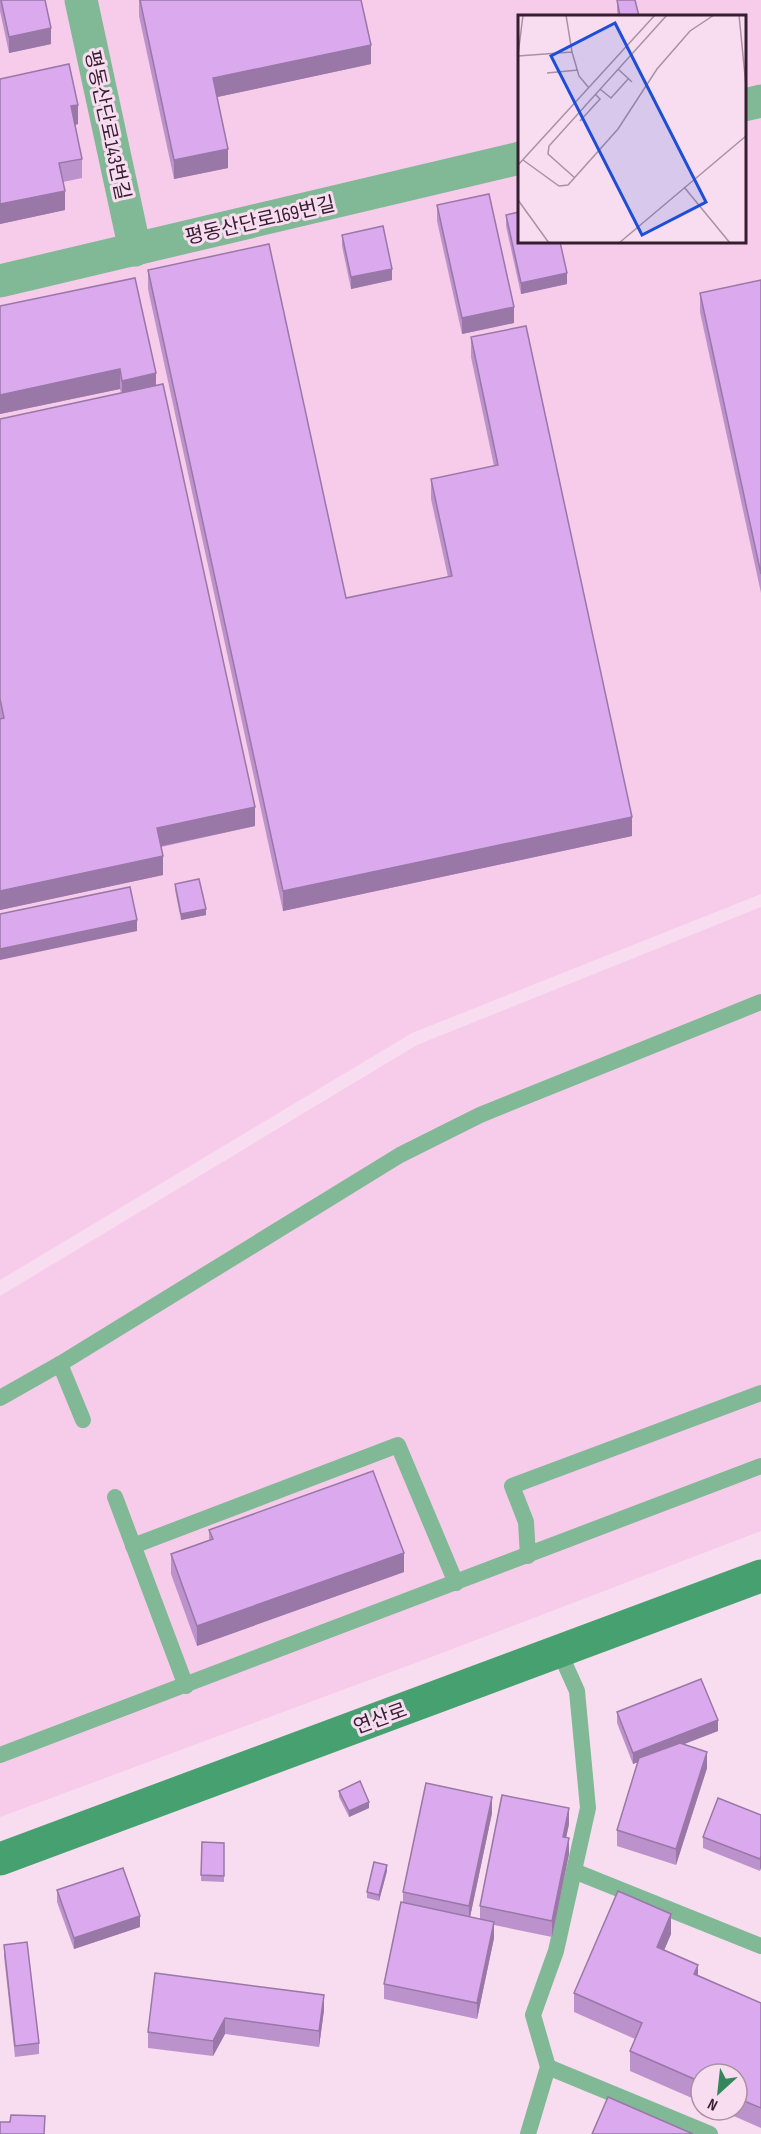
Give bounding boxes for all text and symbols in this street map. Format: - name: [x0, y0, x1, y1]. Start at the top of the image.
- inset map: [518, 15, 746, 243]
- street label: 평동산단로143번길: [79, 48, 135, 202]
- street label: 평동산단로169번길: [183, 192, 338, 250]
- street label: 연산로: [350, 1698, 410, 1740]
- north arrow: [689, 2062, 749, 2122]
- text: N: [705, 2094, 721, 2114]

